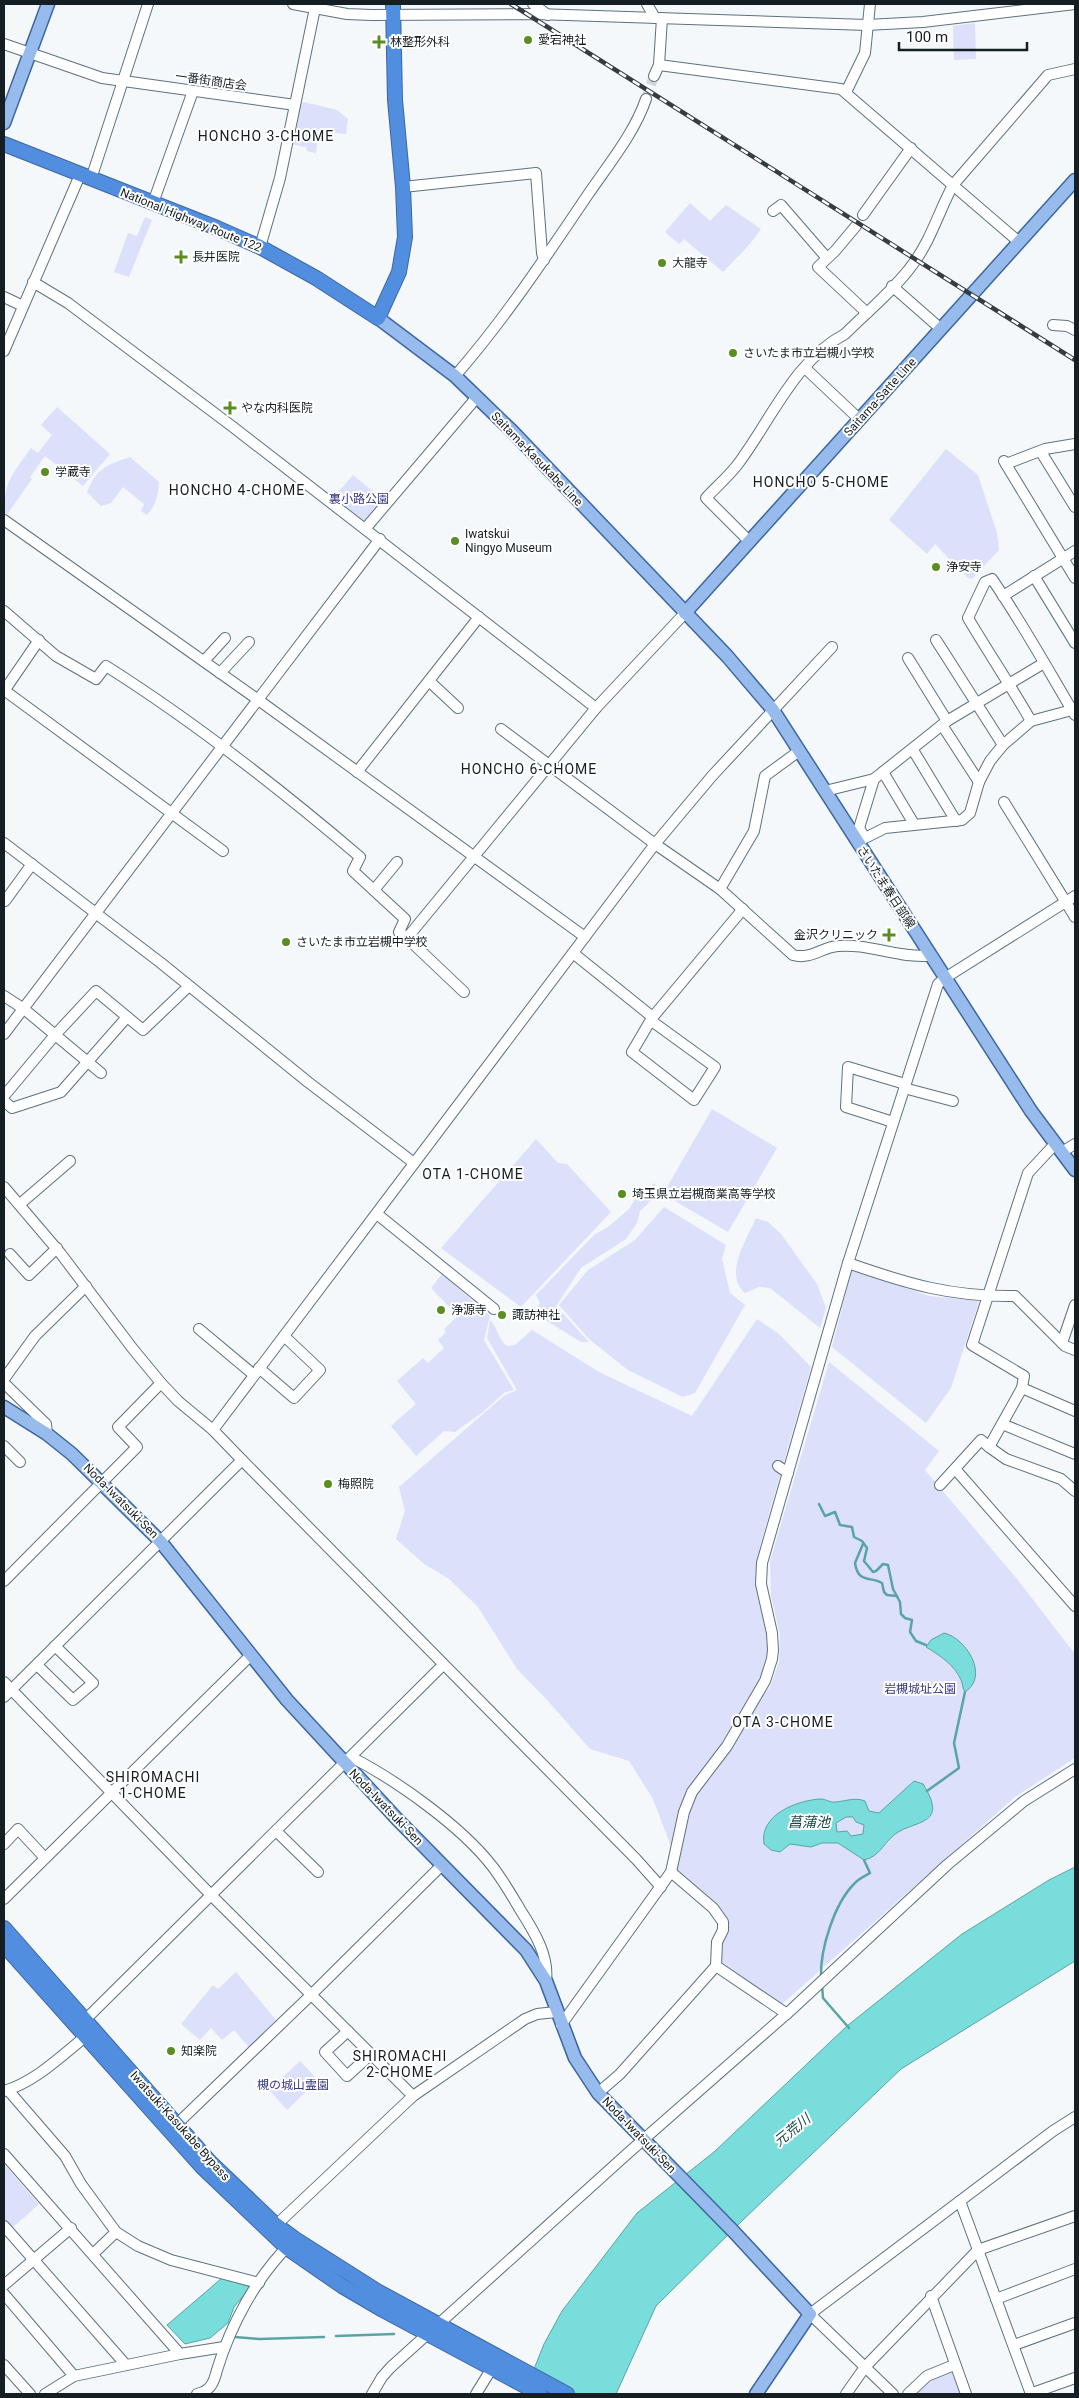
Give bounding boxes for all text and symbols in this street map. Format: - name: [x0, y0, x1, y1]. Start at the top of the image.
- scale bar: [899, 20, 1026, 52]
- text: 100 m: [906, 28, 948, 46]
- place label: 愛宕神社: [538, 33, 586, 47]
- marker: 愛宕神社: [522, 34, 534, 46]
- marker: 林整形外科: [372, 35, 386, 49]
- place label: 林整形外科: [390, 35, 450, 49]
- street label: 一番街商店会: [174, 69, 248, 93]
- district label: HONCHO 3-CHOME: [198, 128, 334, 144]
- street label: National Highway Route 122: [118, 185, 264, 255]
- marker: 長井医院: [174, 250, 188, 264]
- place label: 長井医院: [192, 250, 240, 264]
- place label: 大龍寺: [672, 256, 708, 270]
- marker: 大龍寺: [656, 257, 668, 269]
- place label: さいたま市立岩槻小学校: [743, 346, 875, 360]
- marker: さいたま市立岩槻小学校: [727, 347, 739, 359]
- street label: Saitama-Satte Line: [841, 355, 919, 439]
- marker: やな内科医院: [223, 401, 237, 415]
- place label: やな内科医院: [241, 401, 313, 415]
- street label: Saitama-Kasukabe Line: [488, 409, 586, 509]
- place label: 学蔵寺: [55, 465, 91, 479]
- marker: 学蔵寺: [39, 466, 51, 478]
- district label: HONCHO 5-CHOME: [753, 474, 889, 490]
- district label: HONCHO 4-CHOME: [169, 482, 305, 498]
- park label: 裏小路公園: [329, 492, 389, 506]
- place label: Iwatskui Ningyo Museum: [465, 527, 552, 555]
- marker: Iwatskui Ningyo Museum: [449, 535, 461, 547]
- place label: 浄安寺: [946, 560, 982, 574]
- marker: 浄安寺: [930, 561, 942, 573]
- district label: HONCHO 6-CHOME: [461, 761, 597, 777]
- street label: さいたま春日部線: [854, 843, 918, 931]
- place label: 金沢クリニック: [794, 928, 878, 942]
- marker: 金沢クリニック: [882, 928, 896, 942]
- place label: さいたま市立岩槻中学校: [296, 935, 428, 949]
- marker: さいたま市立岩槻中学校: [280, 936, 292, 948]
- district label: OTA 1-CHOME: [422, 1166, 524, 1182]
- place label: 埼玉県立岩槻商業高等学校: [632, 1187, 776, 1201]
- marker: 埼玉県立岩槻商業高等学校: [616, 1188, 628, 1200]
- place label: 浄源寺: [451, 1303, 487, 1317]
- marker: 浄源寺: [435, 1304, 447, 1316]
- place label: 諏訪神社: [512, 1308, 560, 1322]
- marker: 諏訪神社: [496, 1309, 508, 1321]
- street label: Noda-Iwatsuki-Sen: [81, 1461, 161, 1541]
- place label: 梅照院: [338, 1477, 374, 1491]
- marker: 梅照院: [322, 1478, 334, 1490]
- park label: 岩槻城址公園: [884, 1682, 956, 1696]
- district label: OTA 3-CHOME: [732, 1714, 834, 1730]
- street label: Noda-Iwatsuki-Sen: [346, 1766, 426, 1848]
- district label: SHIROMACHI 1-CHOME: [106, 1769, 200, 1801]
- water label: 菖蒲池: [788, 1814, 832, 1830]
- place label: 知楽院: [181, 2044, 217, 2058]
- marker: 知楽院: [165, 2045, 177, 2057]
- district label: SHIROMACHI 2-CHOME: [353, 2048, 447, 2080]
- street label: Iwatsuki-Kasukabe Bypass: [127, 2068, 233, 2184]
- park label: 槻の城山霊園: [257, 2078, 329, 2092]
- street label: Noda-Iwatsuki-Sen: [599, 2094, 679, 2176]
- water label: 元荒川: [771, 2109, 815, 2149]

